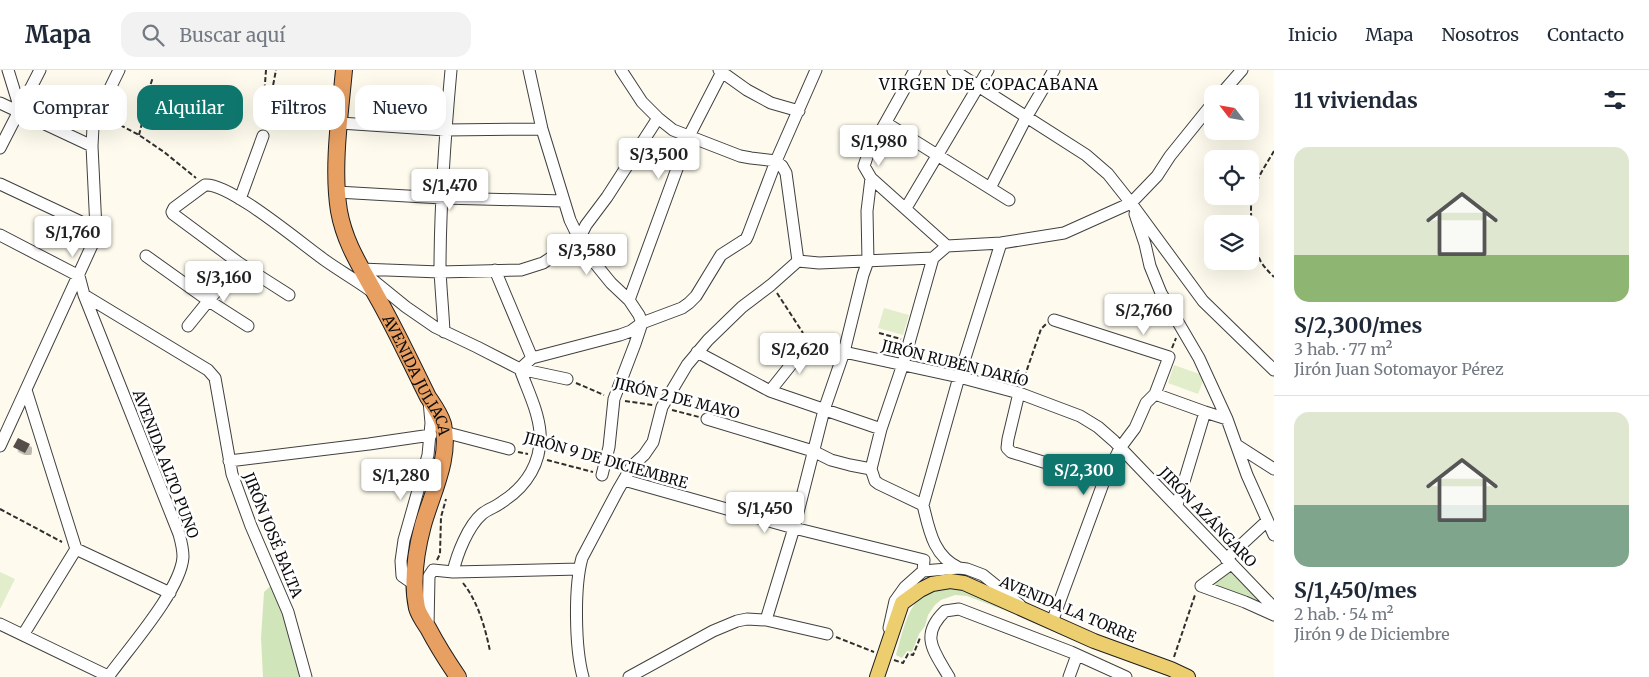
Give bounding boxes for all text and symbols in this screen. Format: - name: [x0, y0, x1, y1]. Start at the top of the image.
- search box: [121, 12, 471, 57]
- text: Mapa: [25, 19, 91, 50]
- icon: search: [139, 21, 167, 49]
- text: Buscar aquí: [179, 23, 285, 47]
- text: Inicio: [1288, 23, 1337, 46]
- text: Mapa: [1365, 23, 1414, 46]
- text: Nosotros: [1442, 23, 1519, 46]
- text: Contacto: [1547, 23, 1624, 46]
- district label: VIRGEN DE COPACABANA: [878, 74, 1099, 94]
- chip: Comprar: [15, 85, 127, 130]
- chip: Alquilar: [137, 85, 243, 130]
- chip: Filtros: [253, 85, 345, 130]
- chip: Nuevo: [355, 85, 446, 130]
- north arrow: [1204, 85, 1259, 140]
- map controls: [1204, 85, 1259, 270]
- icon: filters: [1601, 86, 1629, 114]
- text: 11 viviendas: [1294, 87, 1418, 114]
- pin: S/1,980: [833, 124, 925, 167]
- text: S/1,980: [851, 131, 907, 151]
- pin: S/3,500: [613, 138, 705, 180]
- text: S/3,500: [630, 144, 688, 164]
- button: locate: [1204, 150, 1259, 205]
- pin: S/1,470: [404, 168, 496, 211]
- text: S/1,470: [422, 175, 478, 195]
- icon: home: [1417, 179, 1507, 269]
- button: layers: [1204, 215, 1259, 270]
- pin: S/1,760: [27, 216, 119, 258]
- text: S/1,760: [45, 222, 101, 242]
- pin: S/3,580: [541, 234, 633, 276]
- text: S/3,580: [558, 240, 616, 260]
- pin: S/3,160: [178, 260, 270, 303]
- text: S/3,160: [196, 267, 252, 287]
- pin: S/2,760: [1098, 294, 1190, 336]
- text: S/2,760: [1115, 300, 1173, 320]
- street label: AVENIDA JULIACA: [379, 310, 454, 437]
- text: S/2,300/mes: [1294, 312, 1422, 339]
- pin: S/2,620: [754, 332, 846, 375]
- street label: JIRÓN RUBÉN DARÍO: [879, 334, 1031, 390]
- text: S/2,620: [771, 339, 829, 359]
- text: 3 hab. · 77 m²: [1294, 339, 1392, 359]
- text: Jirón Juan Sotomayor Pérez: [1294, 359, 1504, 379]
- street label: JIRÓN 2 DE MAYO: [611, 372, 742, 423]
- street label: AVENIDA ALTO PUNO: [129, 386, 203, 541]
- street label: JIRÓN 9 DE DICIEMBRE: [521, 426, 691, 493]
- icon: home: [1417, 445, 1507, 535]
- pin: S/2,300: [1038, 454, 1130, 496]
- pin: S/1,280: [355, 458, 447, 501]
- text: S/2,300: [1054, 460, 1114, 480]
- street label: JIRÓN AZÁNGARO: [1155, 461, 1262, 571]
- text: S/1,280: [372, 465, 430, 485]
- street label: JIRÓN JOSÉ BALTA: [239, 468, 308, 601]
- pin: S/1,450: [719, 492, 811, 534]
- text: S/1,450: [737, 498, 793, 518]
- street label: AVENIDA LA TORRE: [996, 571, 1139, 647]
- text: S/1,450/mes: [1294, 577, 1417, 604]
- text: 2 hab. · 54 m²: [1294, 604, 1394, 624]
- text: Jirón 9 de Diciembre: [1294, 624, 1450, 644]

